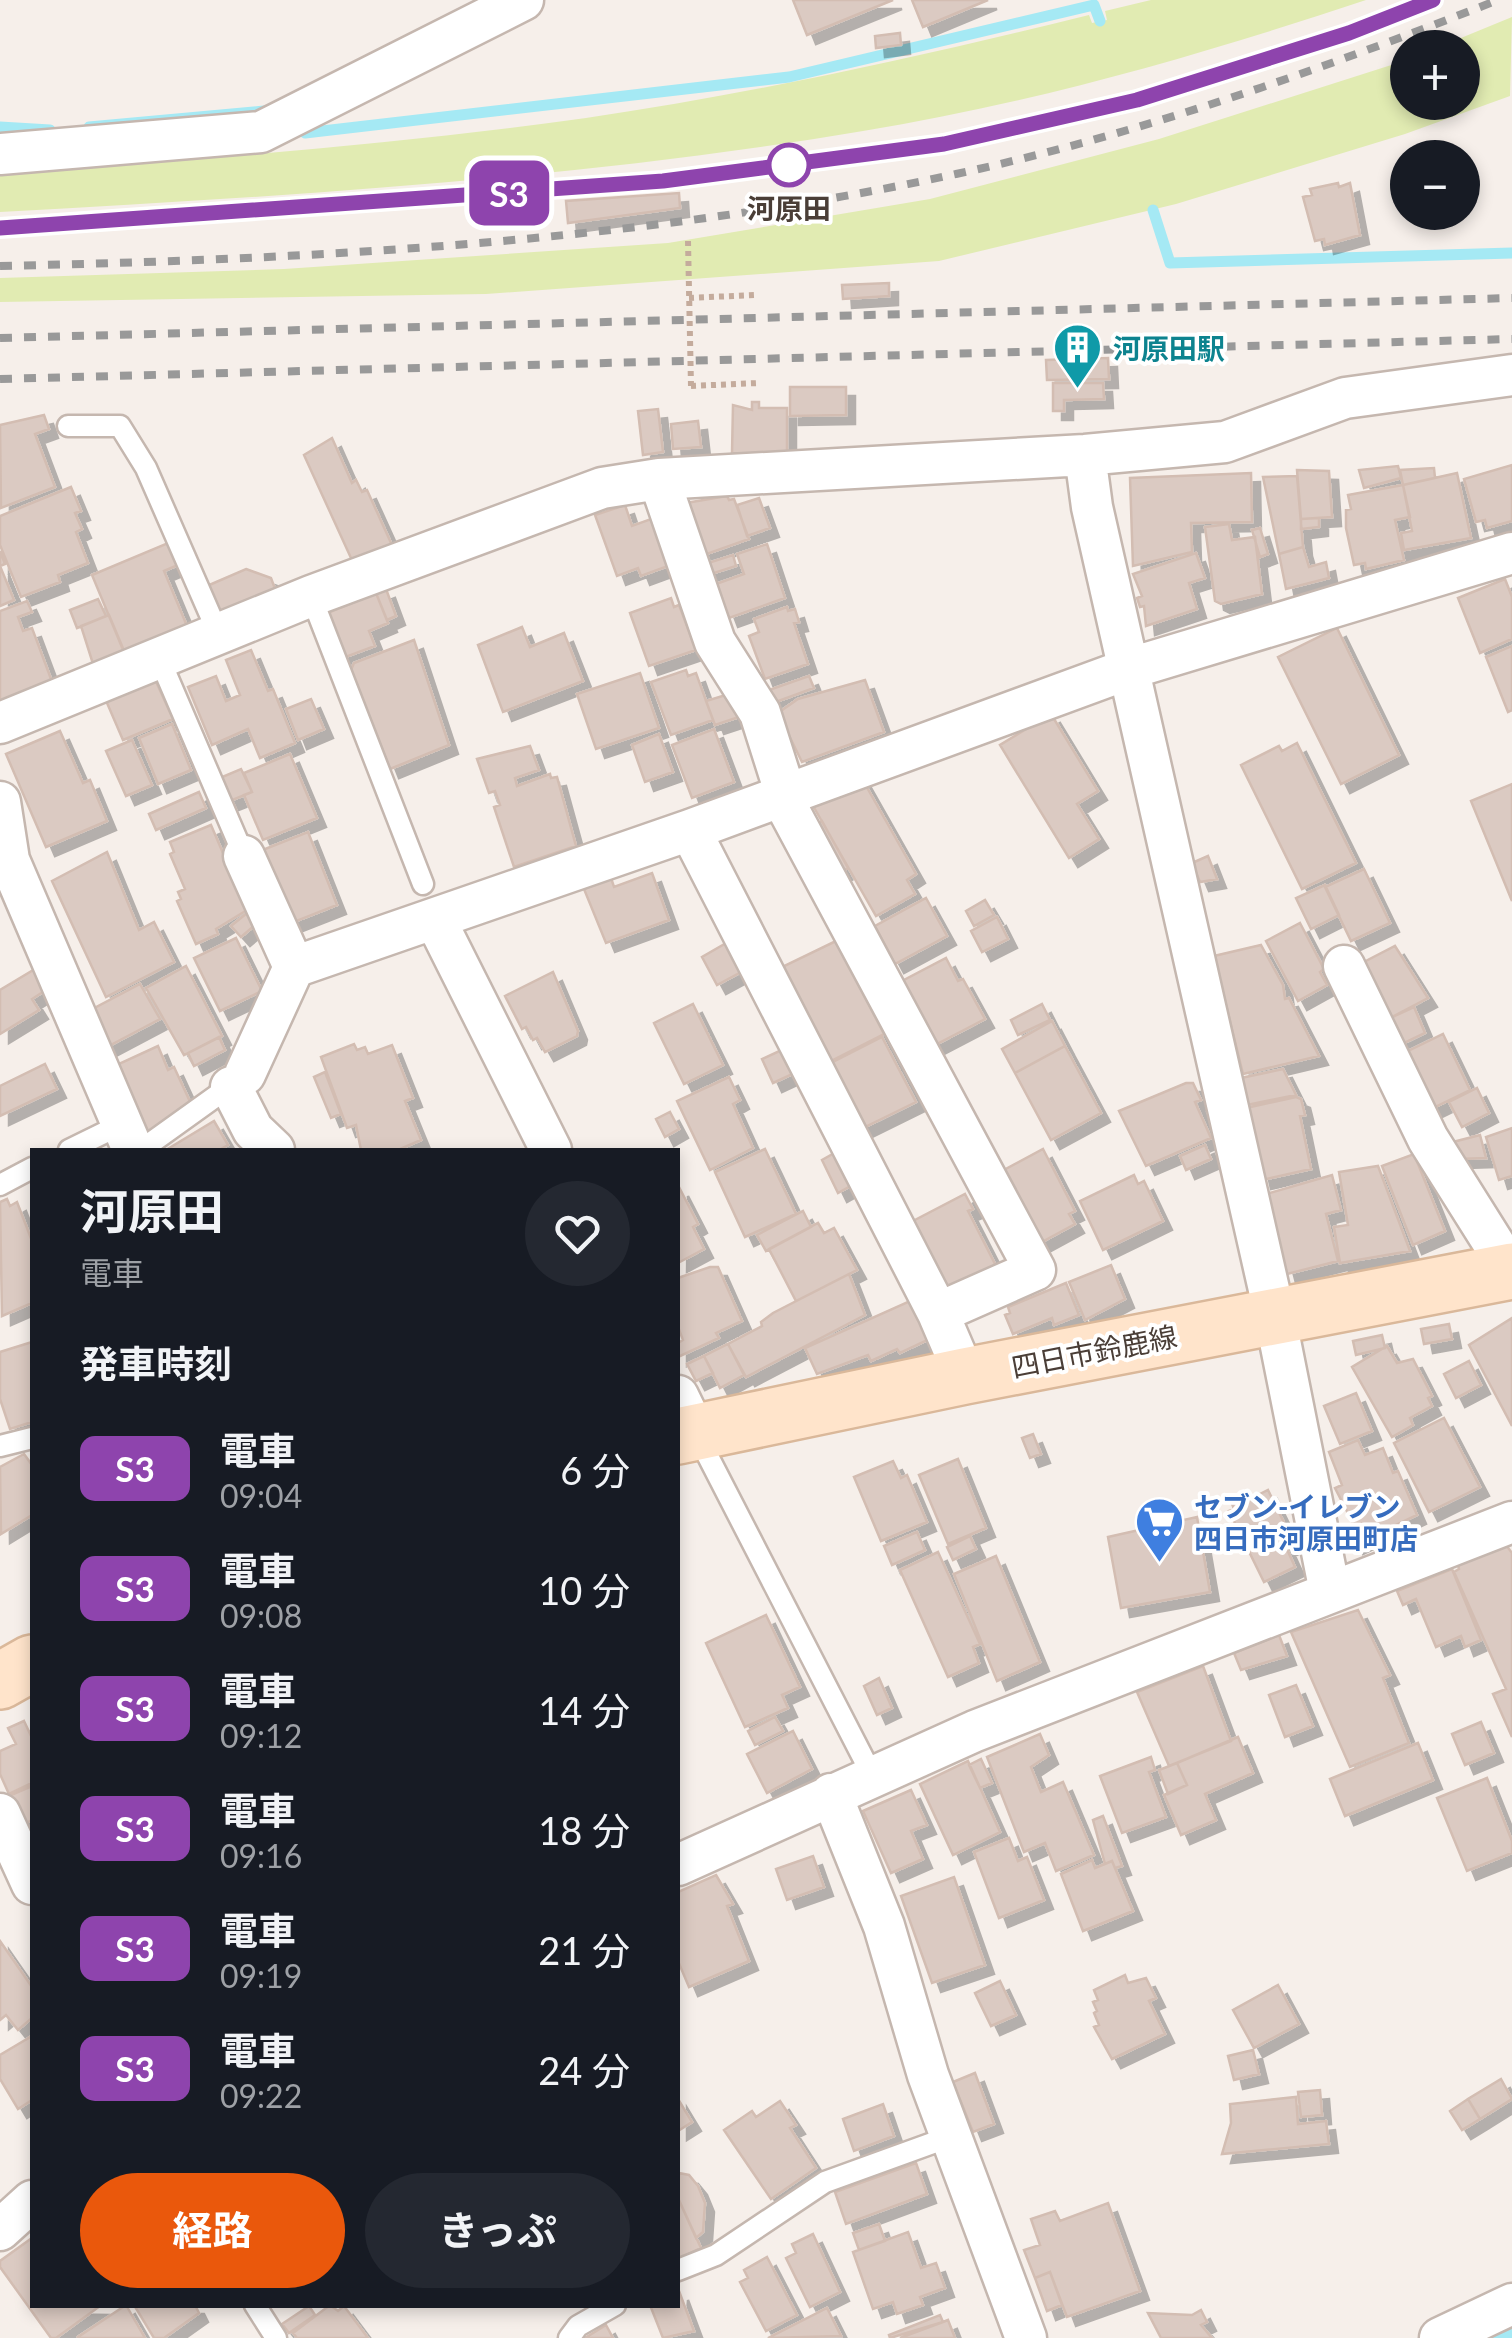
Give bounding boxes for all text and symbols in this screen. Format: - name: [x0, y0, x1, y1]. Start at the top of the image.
- map controls: [1390, 30, 1480, 230]
- button: +: [1390, 30, 1480, 120]
- button: −: [1390, 140, 1480, 230]
- marker: 河原田: [768, 144, 810, 186]
- line badge: S3: [464, 160, 554, 226]
- text: S3: [489, 172, 529, 214]
- place label: 河原田: [747, 191, 831, 225]
- building icon: 河原田駅: [1052, 322, 1104, 390]
- place label: 河原田駅: [1113, 331, 1225, 365]
- button: heart: [525, 1181, 630, 1286]
- text: 河原田: [80, 1182, 224, 1239]
- text: 電車: [80, 1253, 144, 1292]
- street label: 四日市鈴鹿線: [1008, 1318, 1180, 1384]
- text: 発車時刻: [80, 1340, 232, 1386]
- text: 電車: [220, 1427, 296, 1473]
- text: S3: [115, 1447, 155, 1489]
- text: 6 分: [560, 1447, 630, 1493]
- text: 09:04: [220, 1476, 302, 1515]
- place label: セブン-イレブン 四日市河原田町店: [1194, 1489, 1418, 1555]
- supermarket icon: セブン-イレブン 四日市河原田町店: [1133, 1496, 1185, 1564]
- text: 電車: [220, 1547, 296, 1593]
- text: S3: [115, 1567, 155, 1609]
- text: 10 分: [538, 1567, 630, 1613]
- text: 09:08: [220, 1596, 302, 1635]
- text: 電車: [220, 1667, 296, 1713]
- text: S3: [115, 1687, 155, 1729]
- text: 14 分: [538, 1687, 630, 1733]
- text: 09:12: [220, 1716, 302, 1755]
- text: 電車: [220, 1787, 296, 1833]
- text: S3: [115, 1807, 155, 1849]
- text: 18 分: [538, 1807, 630, 1853]
- text: 09:16: [220, 1836, 302, 1875]
- text: 電車: [220, 1907, 296, 1953]
- text: S3: [115, 1927, 155, 1969]
- text: 21 分: [538, 1927, 630, 1973]
- text: 09:19: [220, 1956, 302, 1995]
- text: 電車: [220, 2027, 296, 2073]
- text: S3: [115, 2047, 155, 2089]
- text: 24 分: [538, 2047, 630, 2093]
- text: 09:22: [220, 2076, 302, 2115]
- button: 経路: [80, 2173, 345, 2288]
- button: きっぷ: [365, 2173, 630, 2288]

